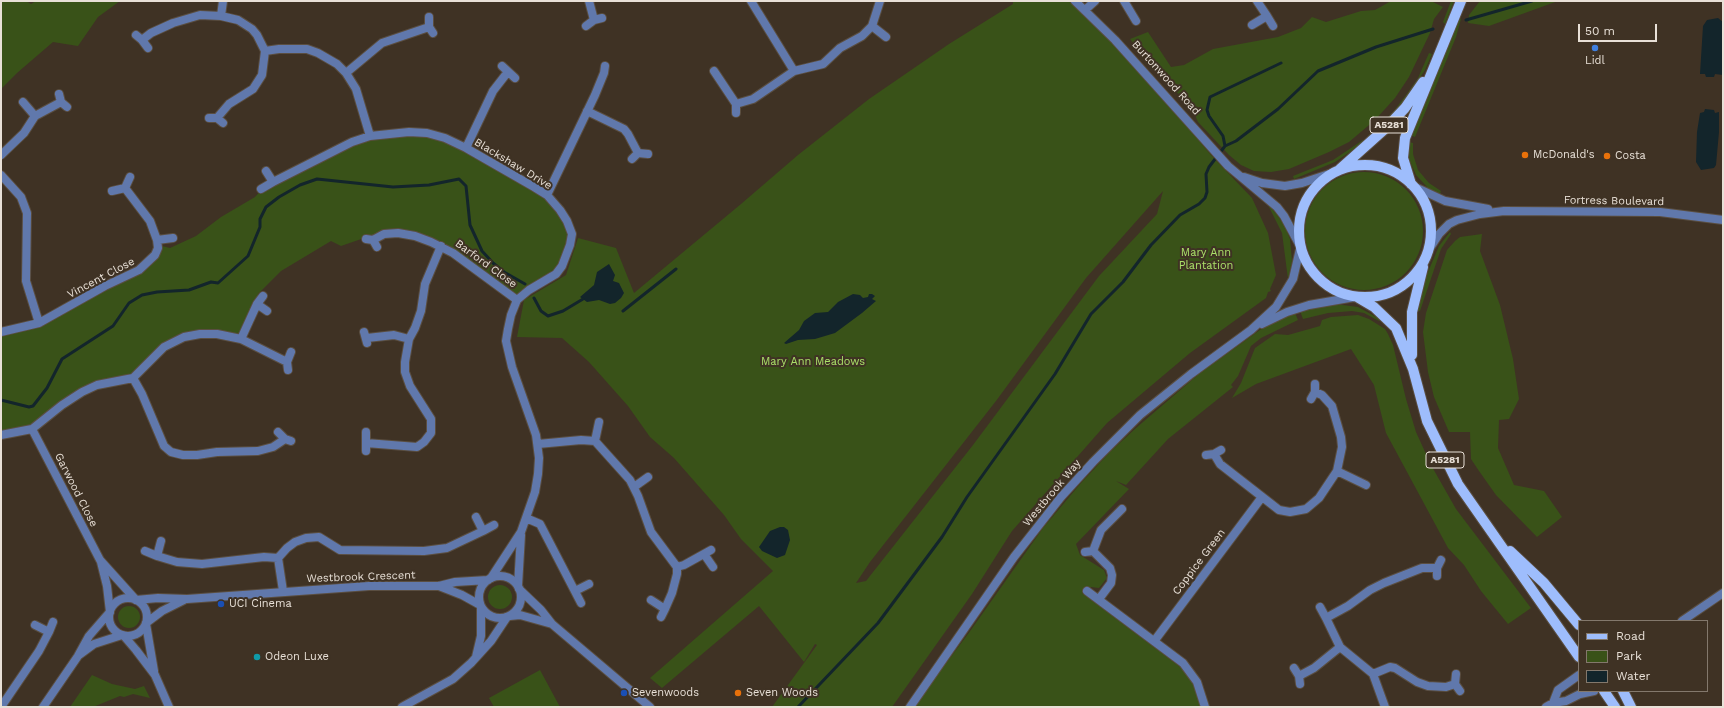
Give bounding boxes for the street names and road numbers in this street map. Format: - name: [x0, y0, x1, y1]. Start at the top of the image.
- street label: Burtonwood Road: [1129, 38, 1203, 118]
- road number: A5281: [1370, 117, 1408, 133]
- street label: Blackshaw Drive: [472, 136, 554, 192]
- street label: Fortress Boulevard: [1564, 194, 1664, 208]
- street label: Barford Close: [452, 237, 520, 291]
- street label: Vincent Close: [65, 255, 137, 301]
- street label: Garwood Close: [52, 451, 100, 529]
- road number: A5281: [1426, 452, 1464, 468]
- street label: Westbrook Way: [1020, 457, 1084, 529]
- street label: Coppice Green: [1170, 527, 1228, 597]
- street label: Westbrook Crescent: [306, 568, 416, 586]

